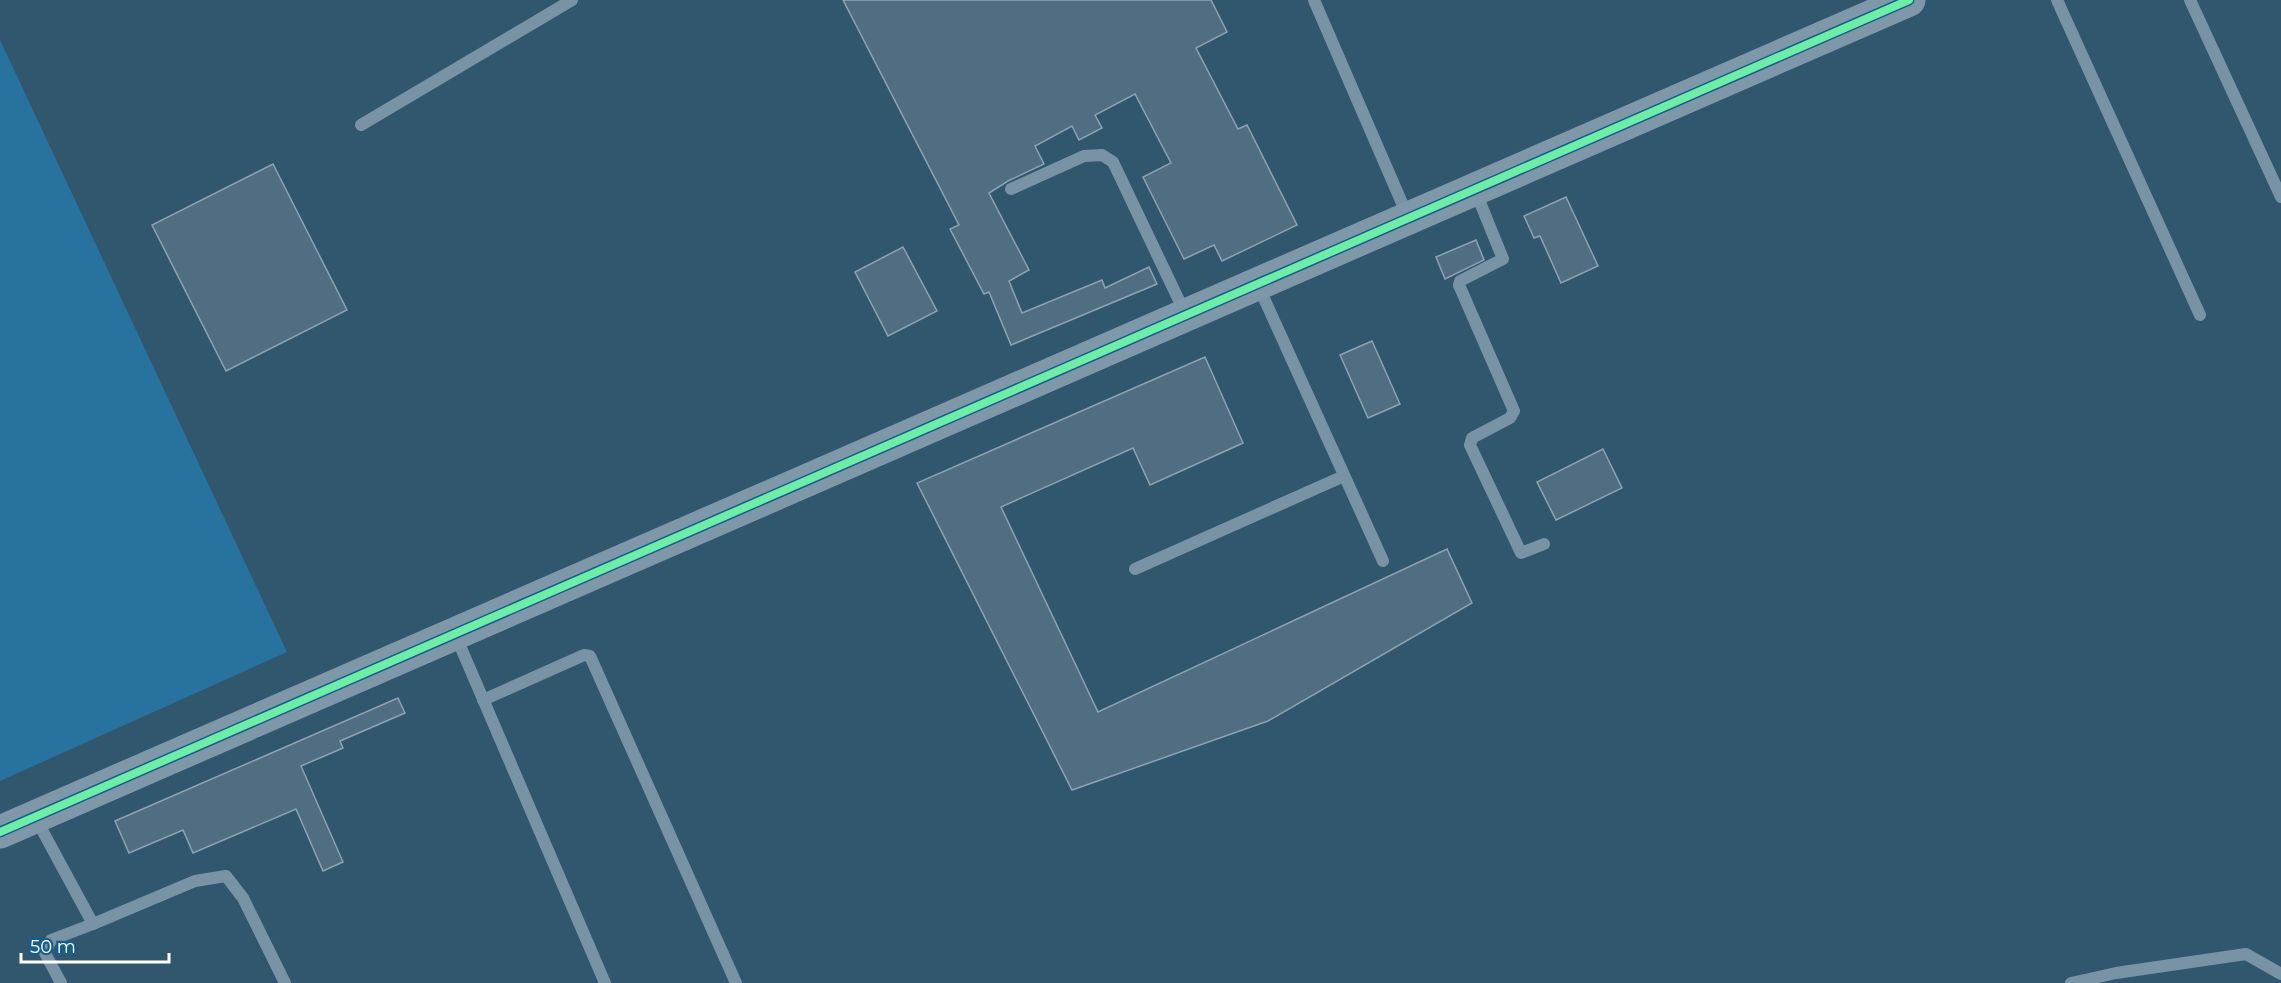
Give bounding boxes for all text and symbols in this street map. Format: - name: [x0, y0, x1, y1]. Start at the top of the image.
- scale bar: [21, 926, 170, 964]
- text: 50 m: [30, 936, 76, 958]

